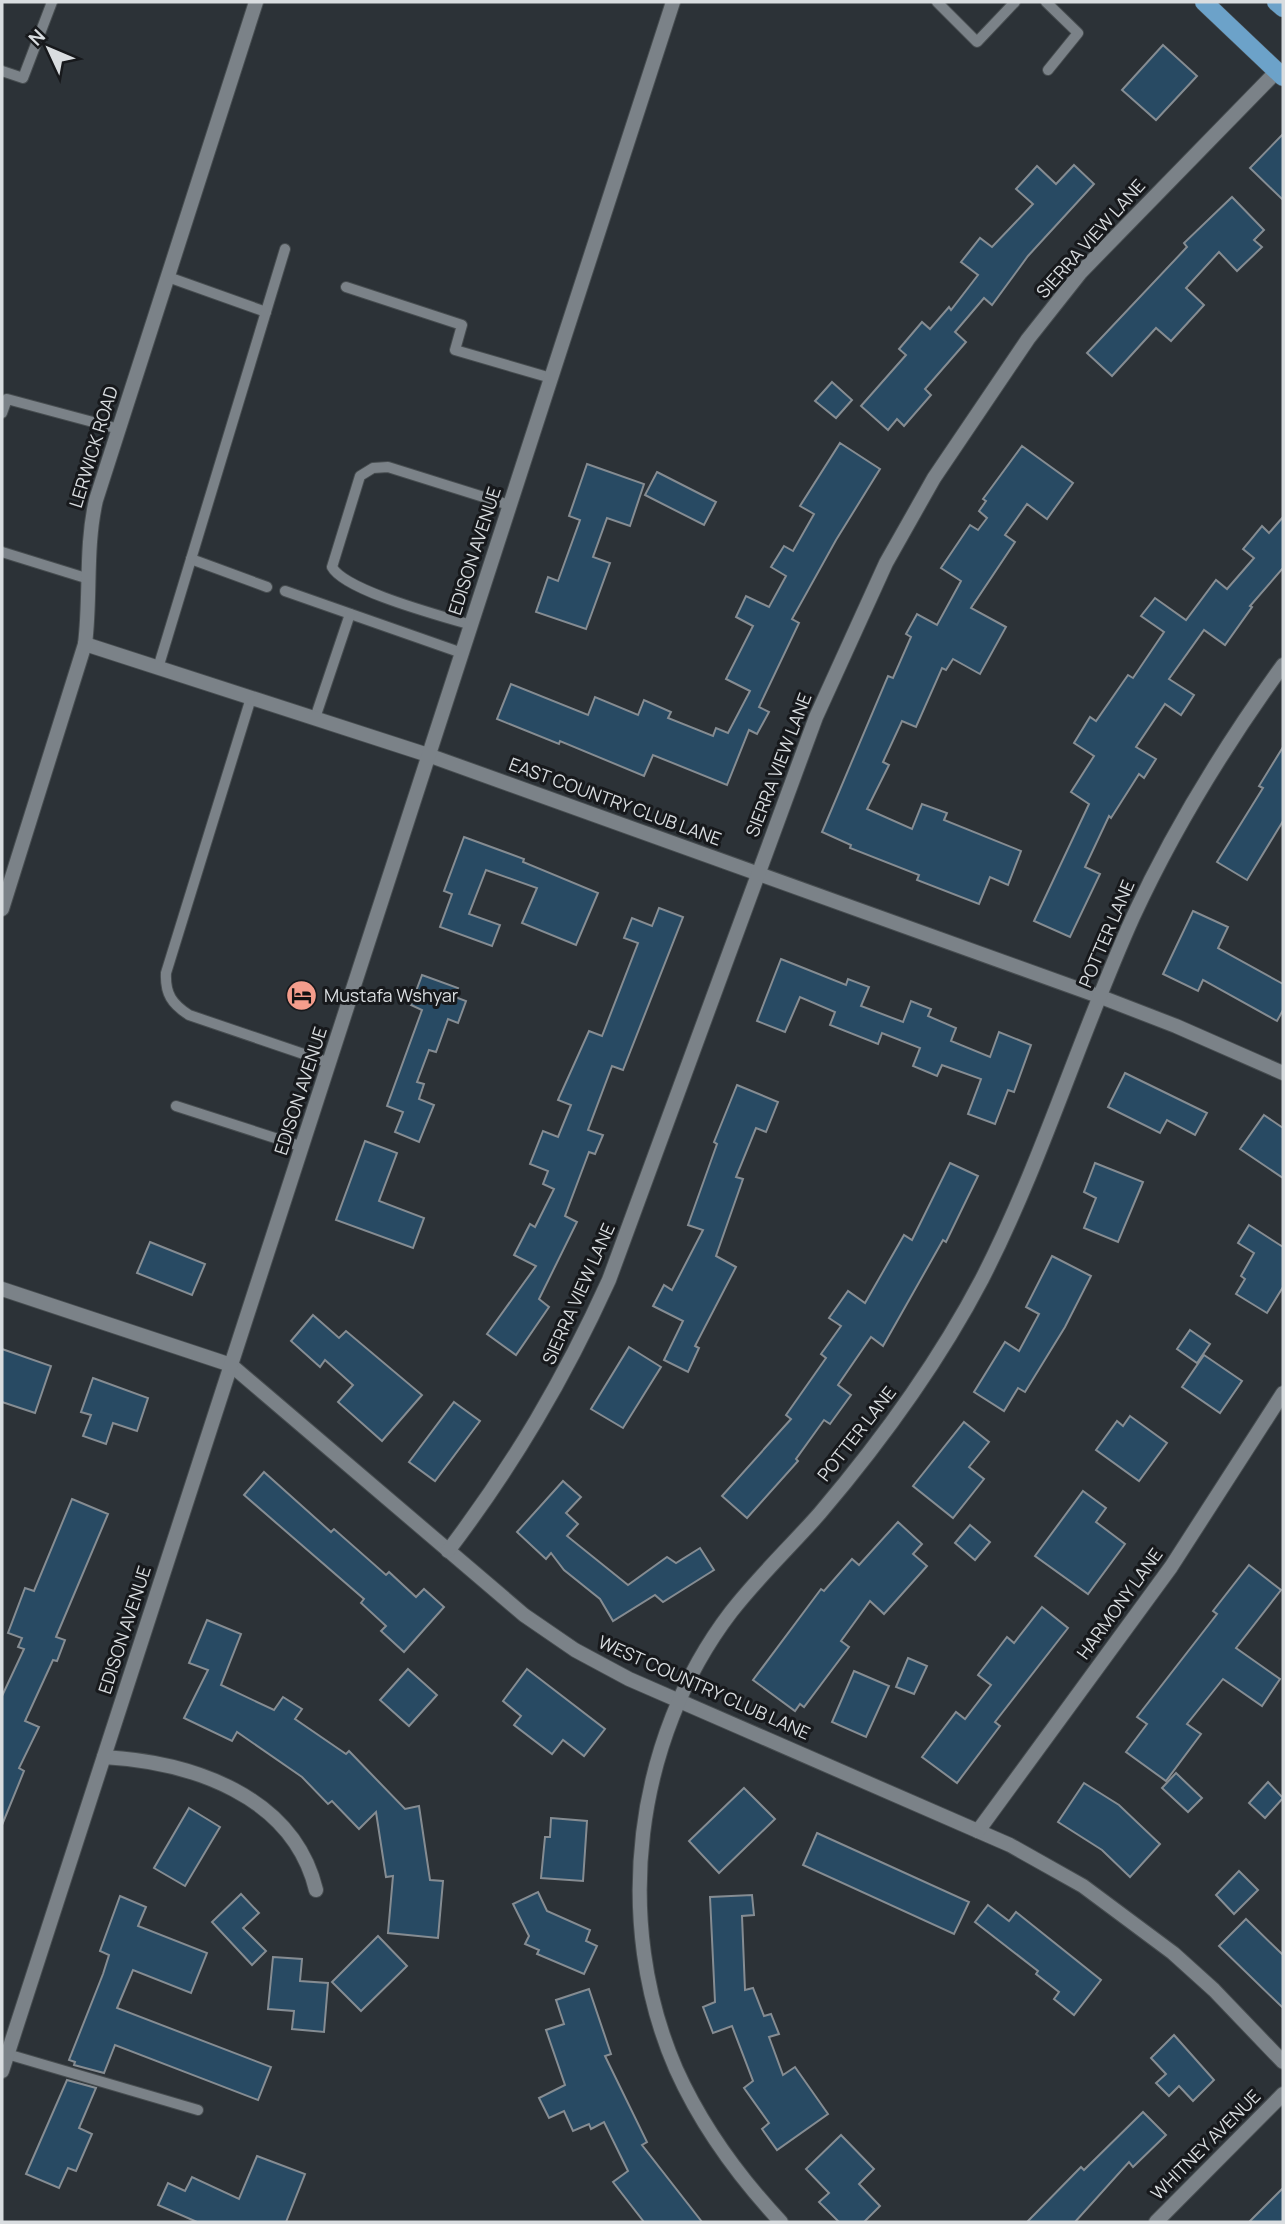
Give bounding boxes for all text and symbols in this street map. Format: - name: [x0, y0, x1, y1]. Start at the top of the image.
- north arrow: [14, 14, 84, 84]
- text: N: [23, 23, 51, 51]
- street label: SIERRA VIEW LANE: [1030, 174, 1150, 303]
- street label: LERWICK ROAD: [63, 383, 123, 511]
- street label: EDISON AVENUE: [442, 484, 506, 618]
- street label: SIERRA VIEW LANE: [740, 689, 817, 840]
- street label: EAST COUNTRY CLUB LANE: [506, 751, 725, 851]
- street label: POTTER LANE: [1073, 876, 1139, 991]
- hotel icon: Mustafa Wshyar: [284, 979, 318, 1013]
- place label: Mustafa Wshyar: [324, 983, 459, 1007]
- street label: EDISON AVENUE: [268, 1024, 332, 1158]
- street label: SIERRA VIEW LANE: [536, 1219, 620, 1368]
- street label: POTTER LANE: [812, 1381, 901, 1486]
- street label: HARMONY LANE: [1071, 1543, 1168, 1664]
- street label: EDISON AVENUE: [92, 1563, 156, 1697]
- street label: WEST COUNTRY CLUB LANE: [595, 1629, 814, 1745]
- street label: WHITNEY AVENUE: [1145, 2084, 1265, 2204]

